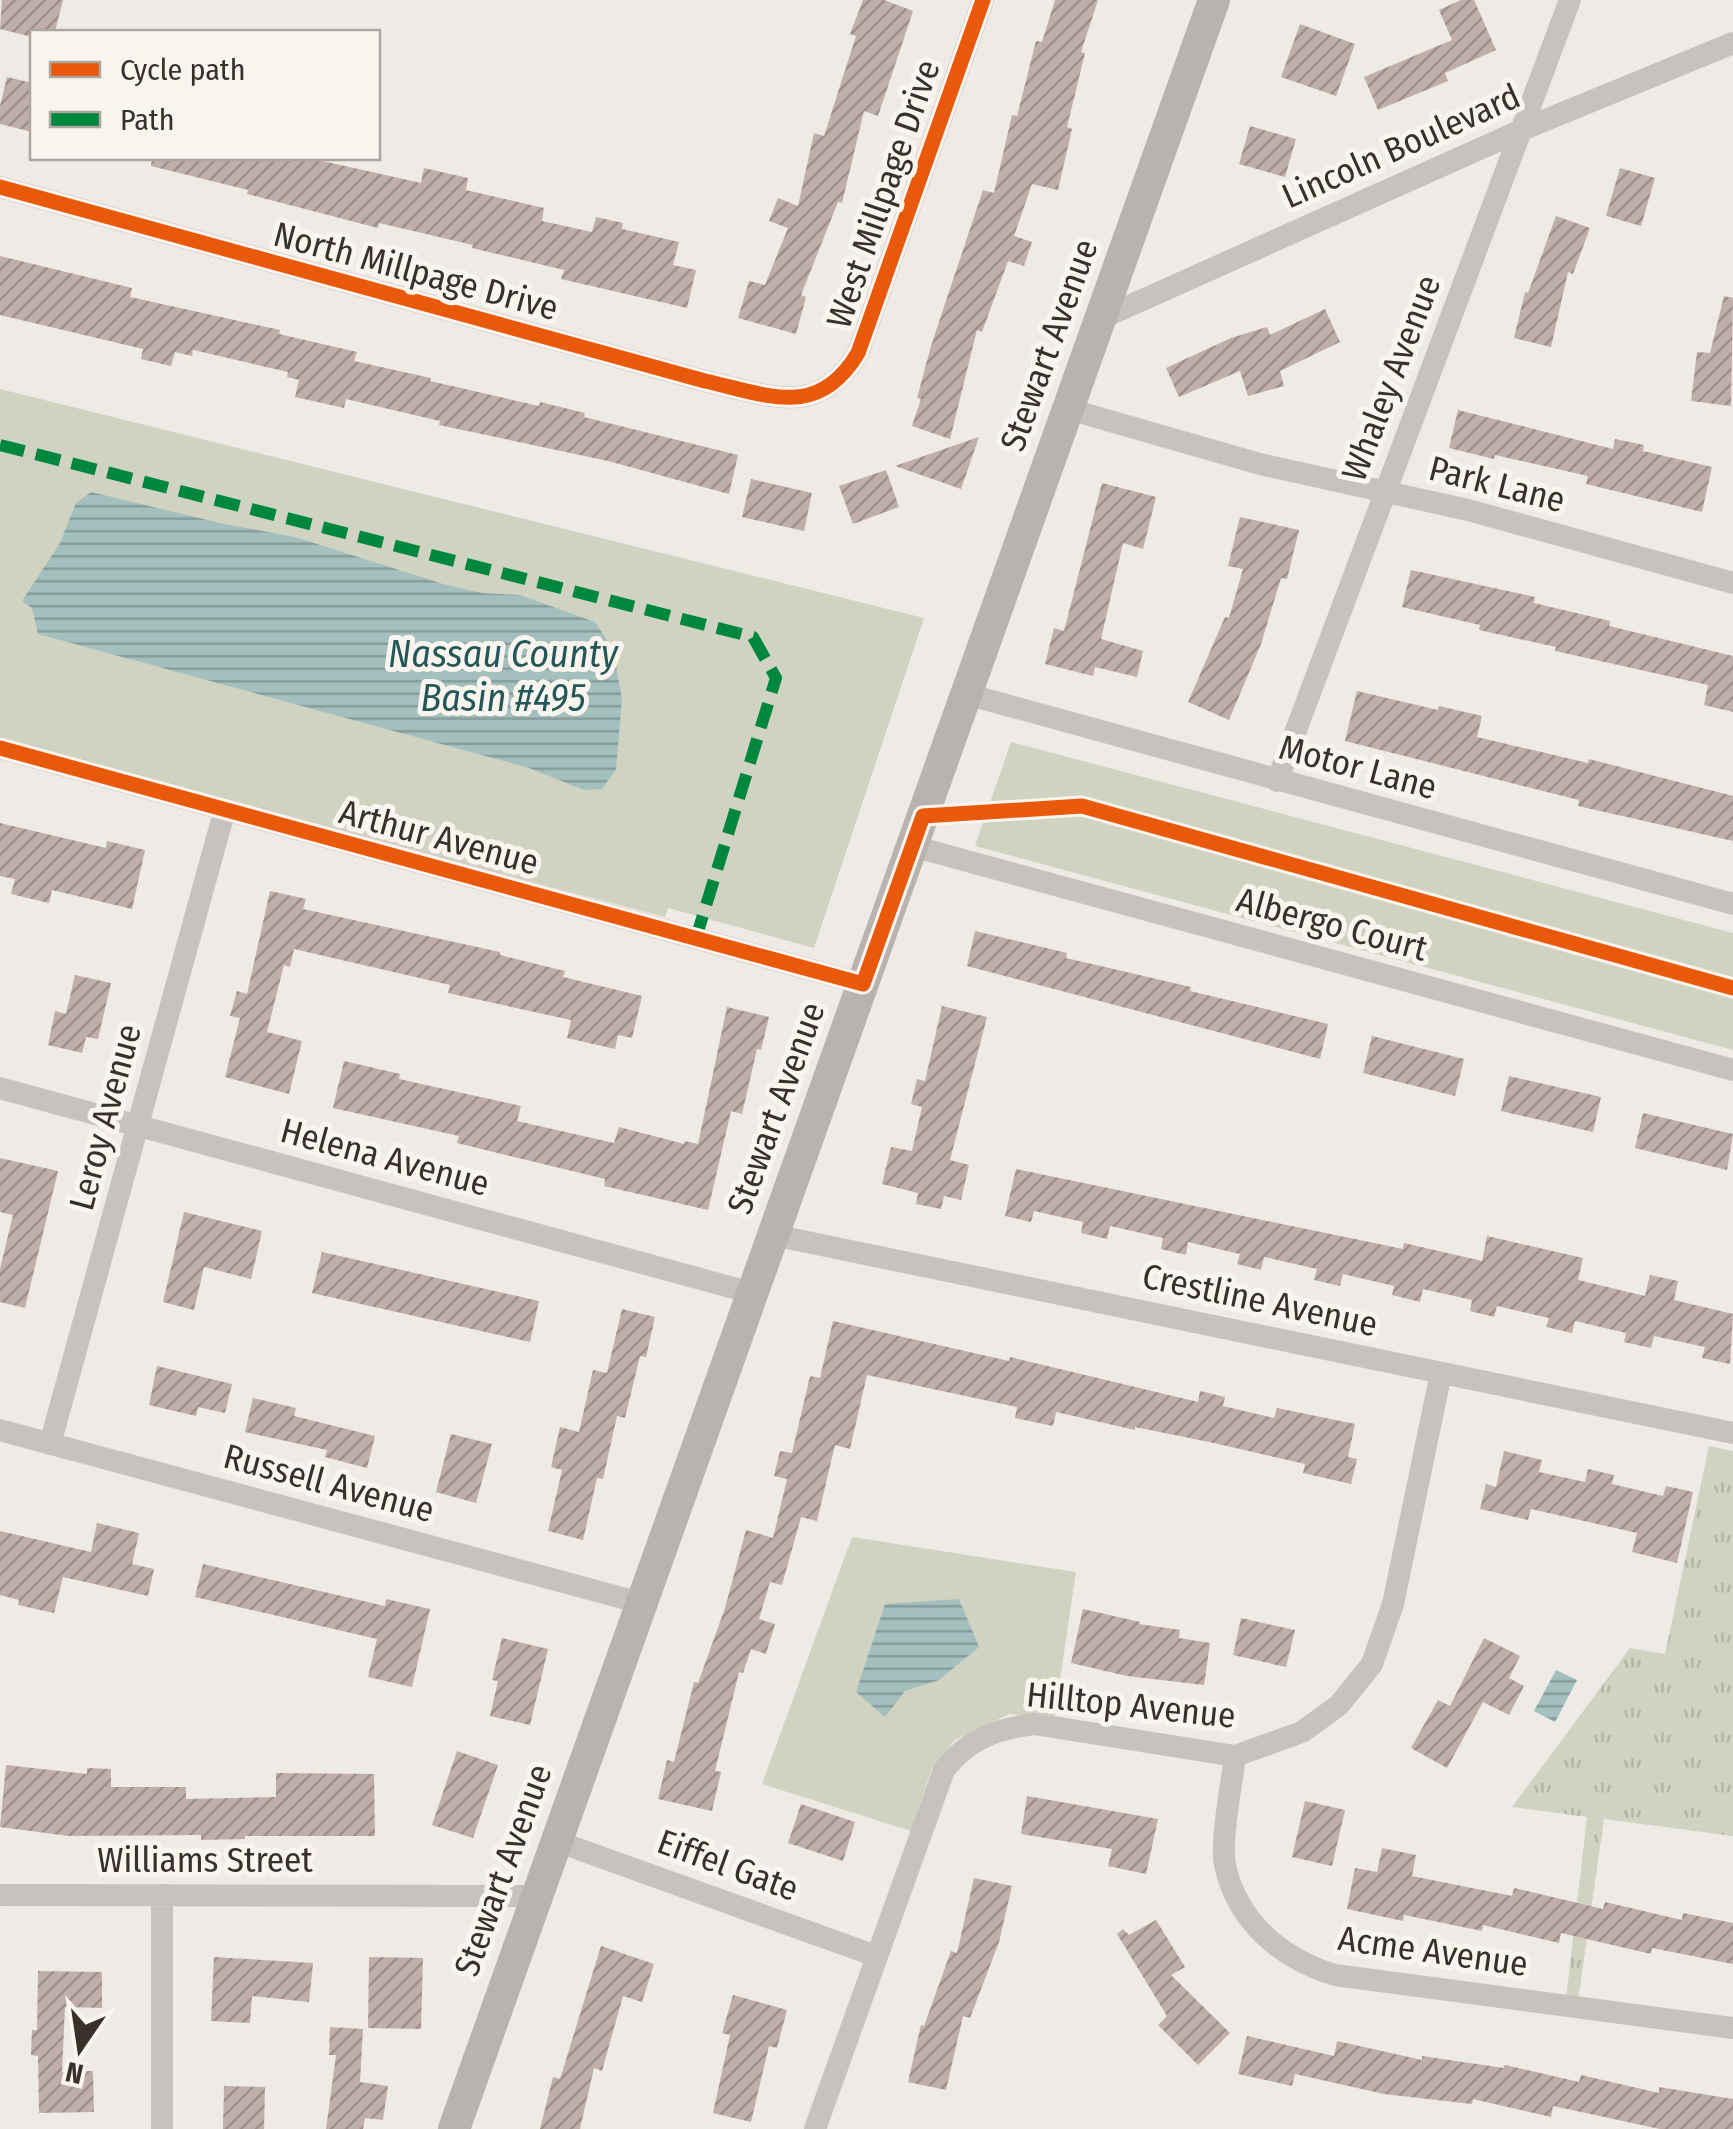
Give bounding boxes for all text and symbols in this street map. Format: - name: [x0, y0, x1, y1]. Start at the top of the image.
- legend: [30, 30, 380, 160]
- text: Cycle path: [120, 52, 246, 88]
- street label: West Millpage Drive: [817, 55, 949, 333]
- street label: Lincoln Boulevard: [1276, 75, 1526, 217]
- text: Path: [120, 102, 174, 138]
- street label: North Millpage Drive: [269, 213, 563, 329]
- street label: Stewart Avenue: [991, 233, 1107, 457]
- street label: Whaley Avenue: [1333, 269, 1449, 487]
- street label: Park Lane: [1425, 447, 1569, 521]
- water label: Nassau County Basin #495: [388, 631, 619, 721]
- street label: Motor Lane: [1275, 726, 1441, 808]
- street label: Arthur Avenue: [335, 790, 543, 884]
- street label: Albergo Court: [1232, 878, 1432, 970]
- street label: Stewart Avenue: [718, 996, 834, 1220]
- street label: Leroy Avenue: [60, 1020, 150, 1214]
- street label: Helena Avenue: [276, 1109, 494, 1205]
- street label: Crestline Avenue: [1139, 1255, 1381, 1345]
- street label: Russell Avenue: [219, 1435, 439, 1531]
- street label: Hilltop Avenue: [1024, 1673, 1238, 1737]
- street label: Stewart Avenue: [445, 1758, 561, 1982]
- street label: Eiffel Gate: [652, 1820, 804, 1910]
- street label: Williams Street: [97, 1839, 313, 1881]
- street label: Acme Avenue: [1336, 1917, 1530, 1985]
- north arrow: [30, 1999, 130, 2099]
- text: N: [63, 2055, 86, 2091]

